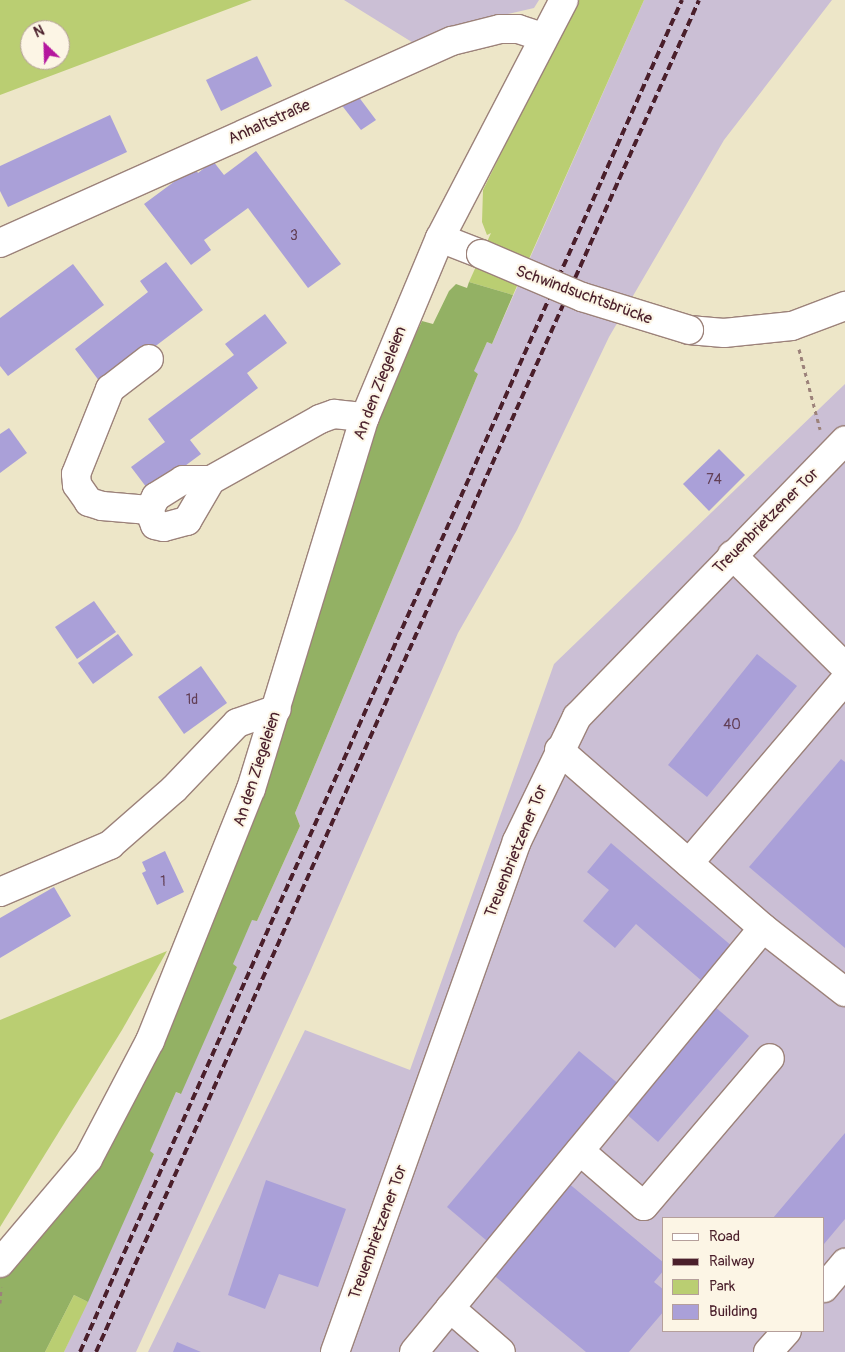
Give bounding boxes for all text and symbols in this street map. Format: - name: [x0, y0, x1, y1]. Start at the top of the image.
- north arrow: [20, 20, 70, 70]
- text: N: [31, 22, 47, 41]
- street label: Anhaltstraße: [225, 95, 313, 149]
- house number: 3: [290, 228, 298, 244]
- street label: Schwindsuchtsbrücke: [513, 261, 655, 329]
- street label: An den Ziegeleien: [350, 324, 410, 442]
- street label: Treuenbrietzener Tor: [709, 464, 823, 578]
- house number: 74: [706, 472, 722, 488]
- house number: 1d: [186, 692, 198, 708]
- street label: An den Ziegeleien: [229, 709, 285, 829]
- house number: 40: [723, 717, 741, 733]
- street label: Treuenbrietzener Tor: [481, 782, 551, 920]
- house number: 1: [160, 874, 166, 890]
- street label: Treuenbrietzener Tor: [345, 1162, 411, 1302]
- legend: [662, 1217, 825, 1332]
- text: Road: [709, 1227, 740, 1246]
- text: Railway: [709, 1252, 754, 1271]
- text: Park: [709, 1277, 735, 1296]
- text: Building: [709, 1302, 757, 1321]

